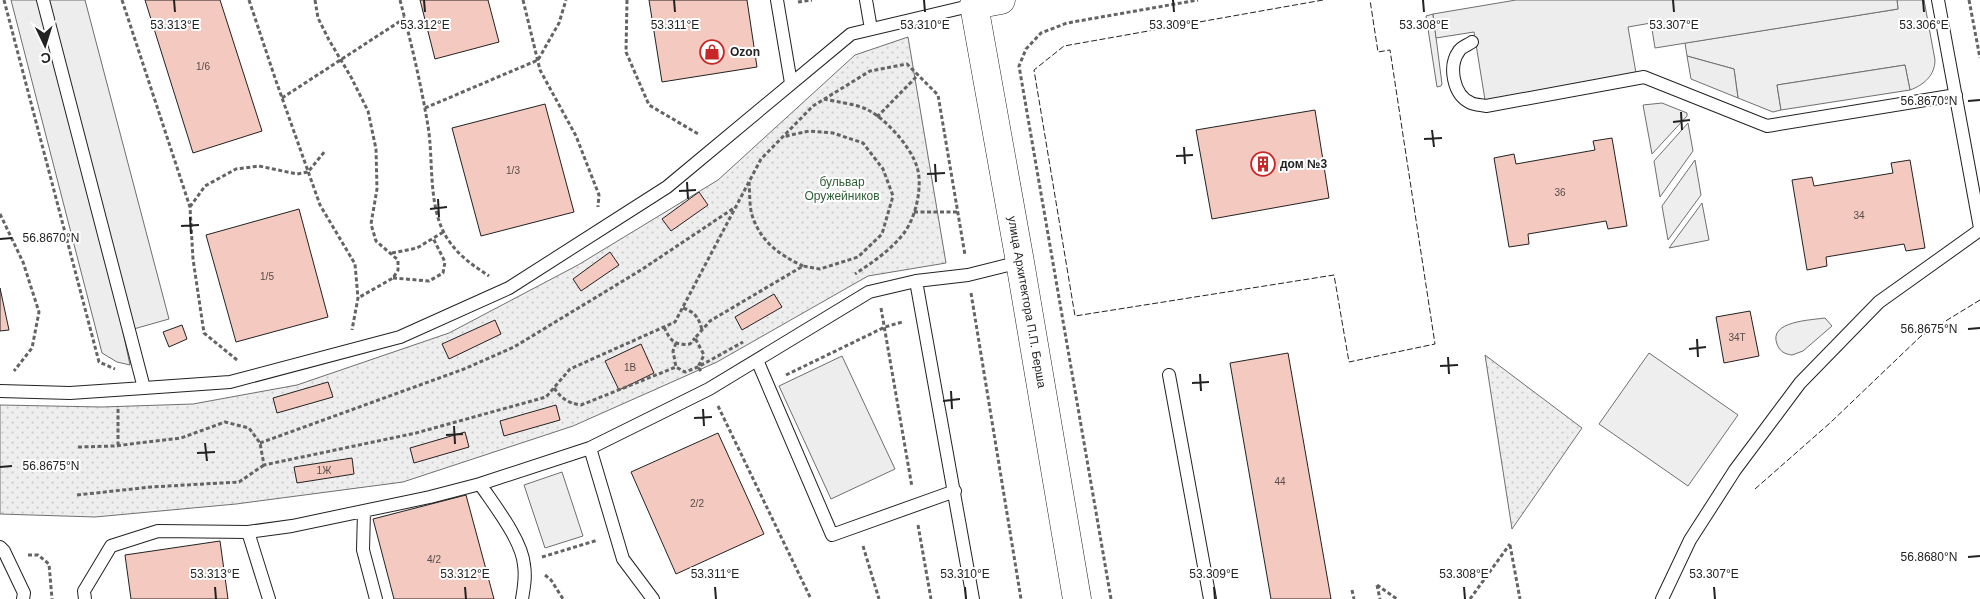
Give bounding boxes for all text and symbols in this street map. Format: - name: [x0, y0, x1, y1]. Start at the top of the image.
- text: 53.313°E: [150, 18, 200, 32]
- text: 53.312°E: [400, 18, 450, 32]
- text: 53.311°E: [651, 18, 699, 32]
- text: 53.310°E: [900, 18, 950, 32]
- text: 53.309°E: [1149, 18, 1199, 32]
- text: 53.308°E: [1399, 18, 1449, 32]
- text: 53.307°E: [1649, 18, 1699, 32]
- text: 53.306°E: [1899, 18, 1949, 32]
- north arrow: [20, 20, 70, 70]
- shop icon: Ozon: [699, 39, 725, 65]
- place label: Ozon: [730, 45, 760, 59]
- text: С: [40, 50, 52, 66]
- house number: 1/6: [196, 61, 210, 72]
- text: 56.8670°N: [1901, 94, 1957, 108]
- building icon: дом №3: [1250, 151, 1276, 177]
- place label: дом №3: [1280, 157, 1327, 171]
- house number: 1/3: [506, 165, 520, 176]
- park label: бульвар Оружейников: [804, 175, 880, 203]
- house number: 36: [1554, 187, 1566, 198]
- house number: 34: [1853, 210, 1865, 221]
- street label: улица Архитектора П.П. Берша: [1005, 215, 1049, 389]
- text: 56.8670°N: [23, 231, 79, 245]
- house number: 1/5: [260, 271, 274, 282]
- text: 56.8675°N: [1901, 322, 1957, 336]
- house number: 34Т: [1728, 332, 1746, 343]
- house number: 1В: [624, 362, 636, 373]
- text: 56.8675°N: [23, 459, 79, 473]
- house number: 1Ж: [317, 465, 332, 476]
- house number: 44: [1274, 476, 1286, 487]
- house number: 2/2: [690, 498, 704, 509]
- text: 56.8680°N: [1901, 550, 1957, 564]
- house number: 4/2: [427, 554, 441, 565]
- text: 53.313°E: [190, 567, 240, 581]
- text: 53.312°E: [440, 567, 490, 581]
- text: 53.311°E: [691, 567, 739, 581]
- text: 53.310°E: [940, 567, 990, 581]
- text: 53.309°E: [1189, 567, 1239, 581]
- text: 53.308°E: [1439, 567, 1489, 581]
- text: 53.307°E: [1689, 567, 1739, 581]

